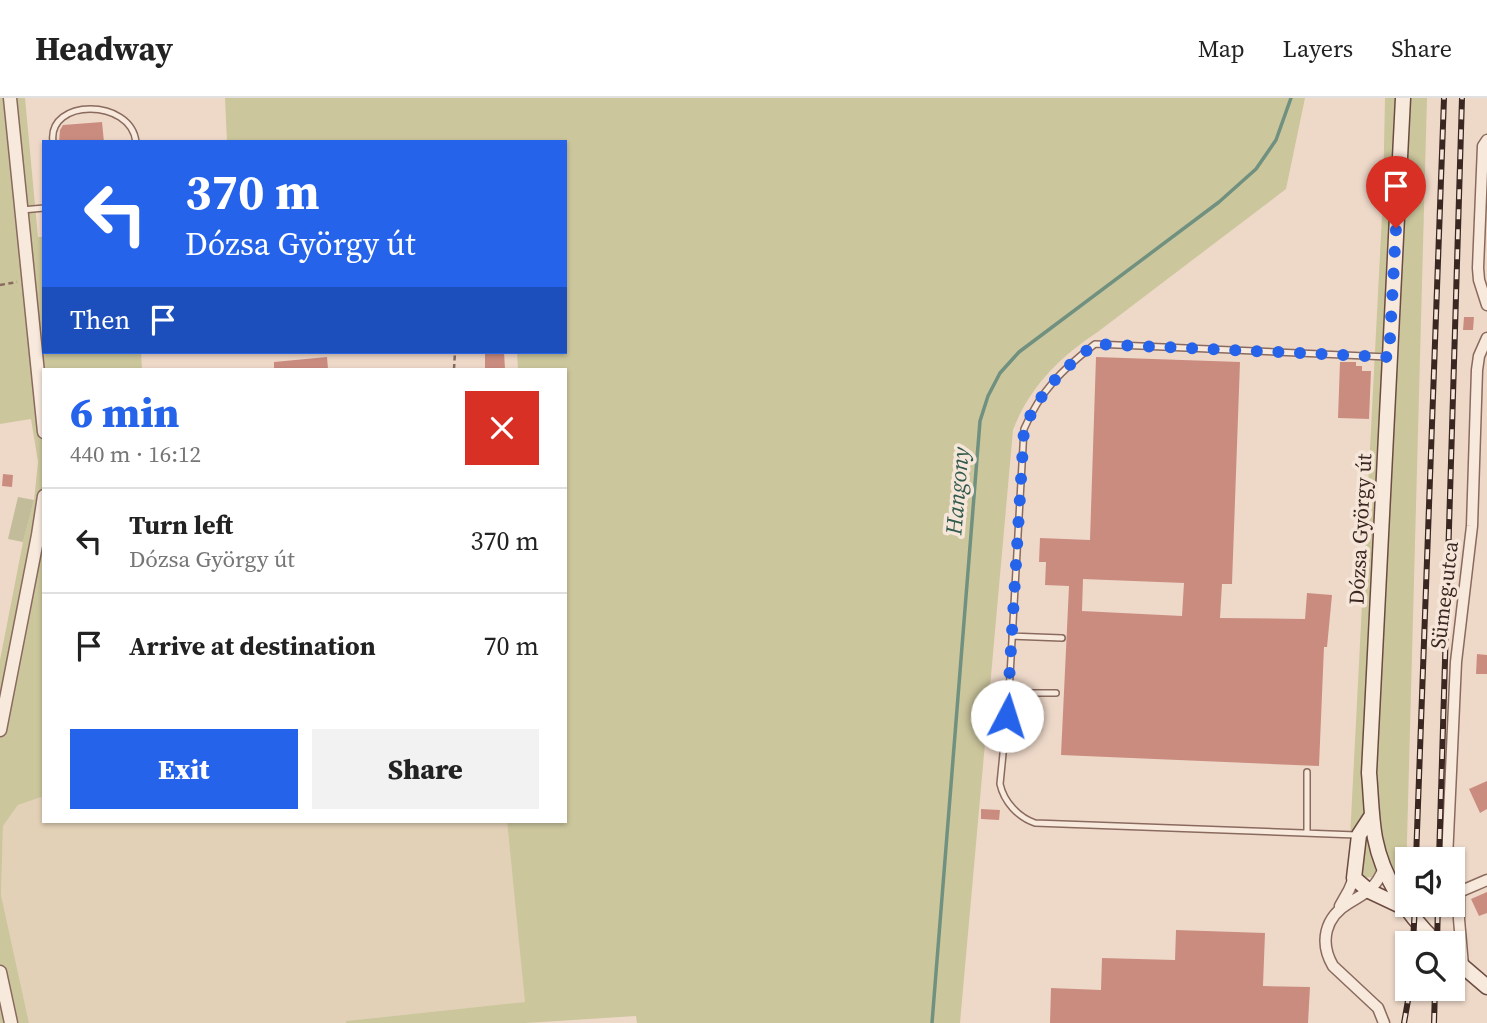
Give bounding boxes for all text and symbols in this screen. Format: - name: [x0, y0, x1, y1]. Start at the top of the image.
- text: Headway: [35, 26, 173, 71]
- text: Map: [1198, 32, 1245, 65]
- text: Layers: [1283, 32, 1353, 65]
- text: Share: [1391, 32, 1452, 65]
- pin: [1366, 156, 1426, 228]
- text: 370 m: [185, 158, 320, 225]
- icon: arrive: [1377, 167, 1415, 205]
- icon: left: [70, 168, 161, 259]
- text: Dózsa György út: [185, 222, 416, 266]
- icon: arrive: [144, 301, 182, 339]
- text: Then: [70, 302, 130, 338]
- text: 6 min: [70, 383, 180, 441]
- button: close: [465, 391, 539, 465]
- text: 440 m · 16:12: [70, 438, 201, 470]
- water label: Hangony: [937, 445, 977, 537]
- street label: Dózsa György út: [1342, 452, 1378, 605]
- text: Turn left: [129, 507, 233, 543]
- icon: left: [70, 522, 108, 560]
- text: 370 m: [471, 523, 539, 559]
- street label: Sümeg utca: [1423, 539, 1465, 650]
- text: Dózsa György út: [129, 543, 295, 575]
- icon: arrive: [70, 627, 108, 665]
- text: Arrive at destination: [129, 628, 376, 664]
- text: 70 m: [484, 628, 539, 664]
- position arrow: [970, 679, 1044, 753]
- button: Exit: [70, 729, 298, 809]
- button: Share: [312, 729, 539, 809]
- map controls: [1395, 847, 1465, 1001]
- button: sound: [1395, 847, 1465, 917]
- button: search: [1395, 931, 1465, 1001]

